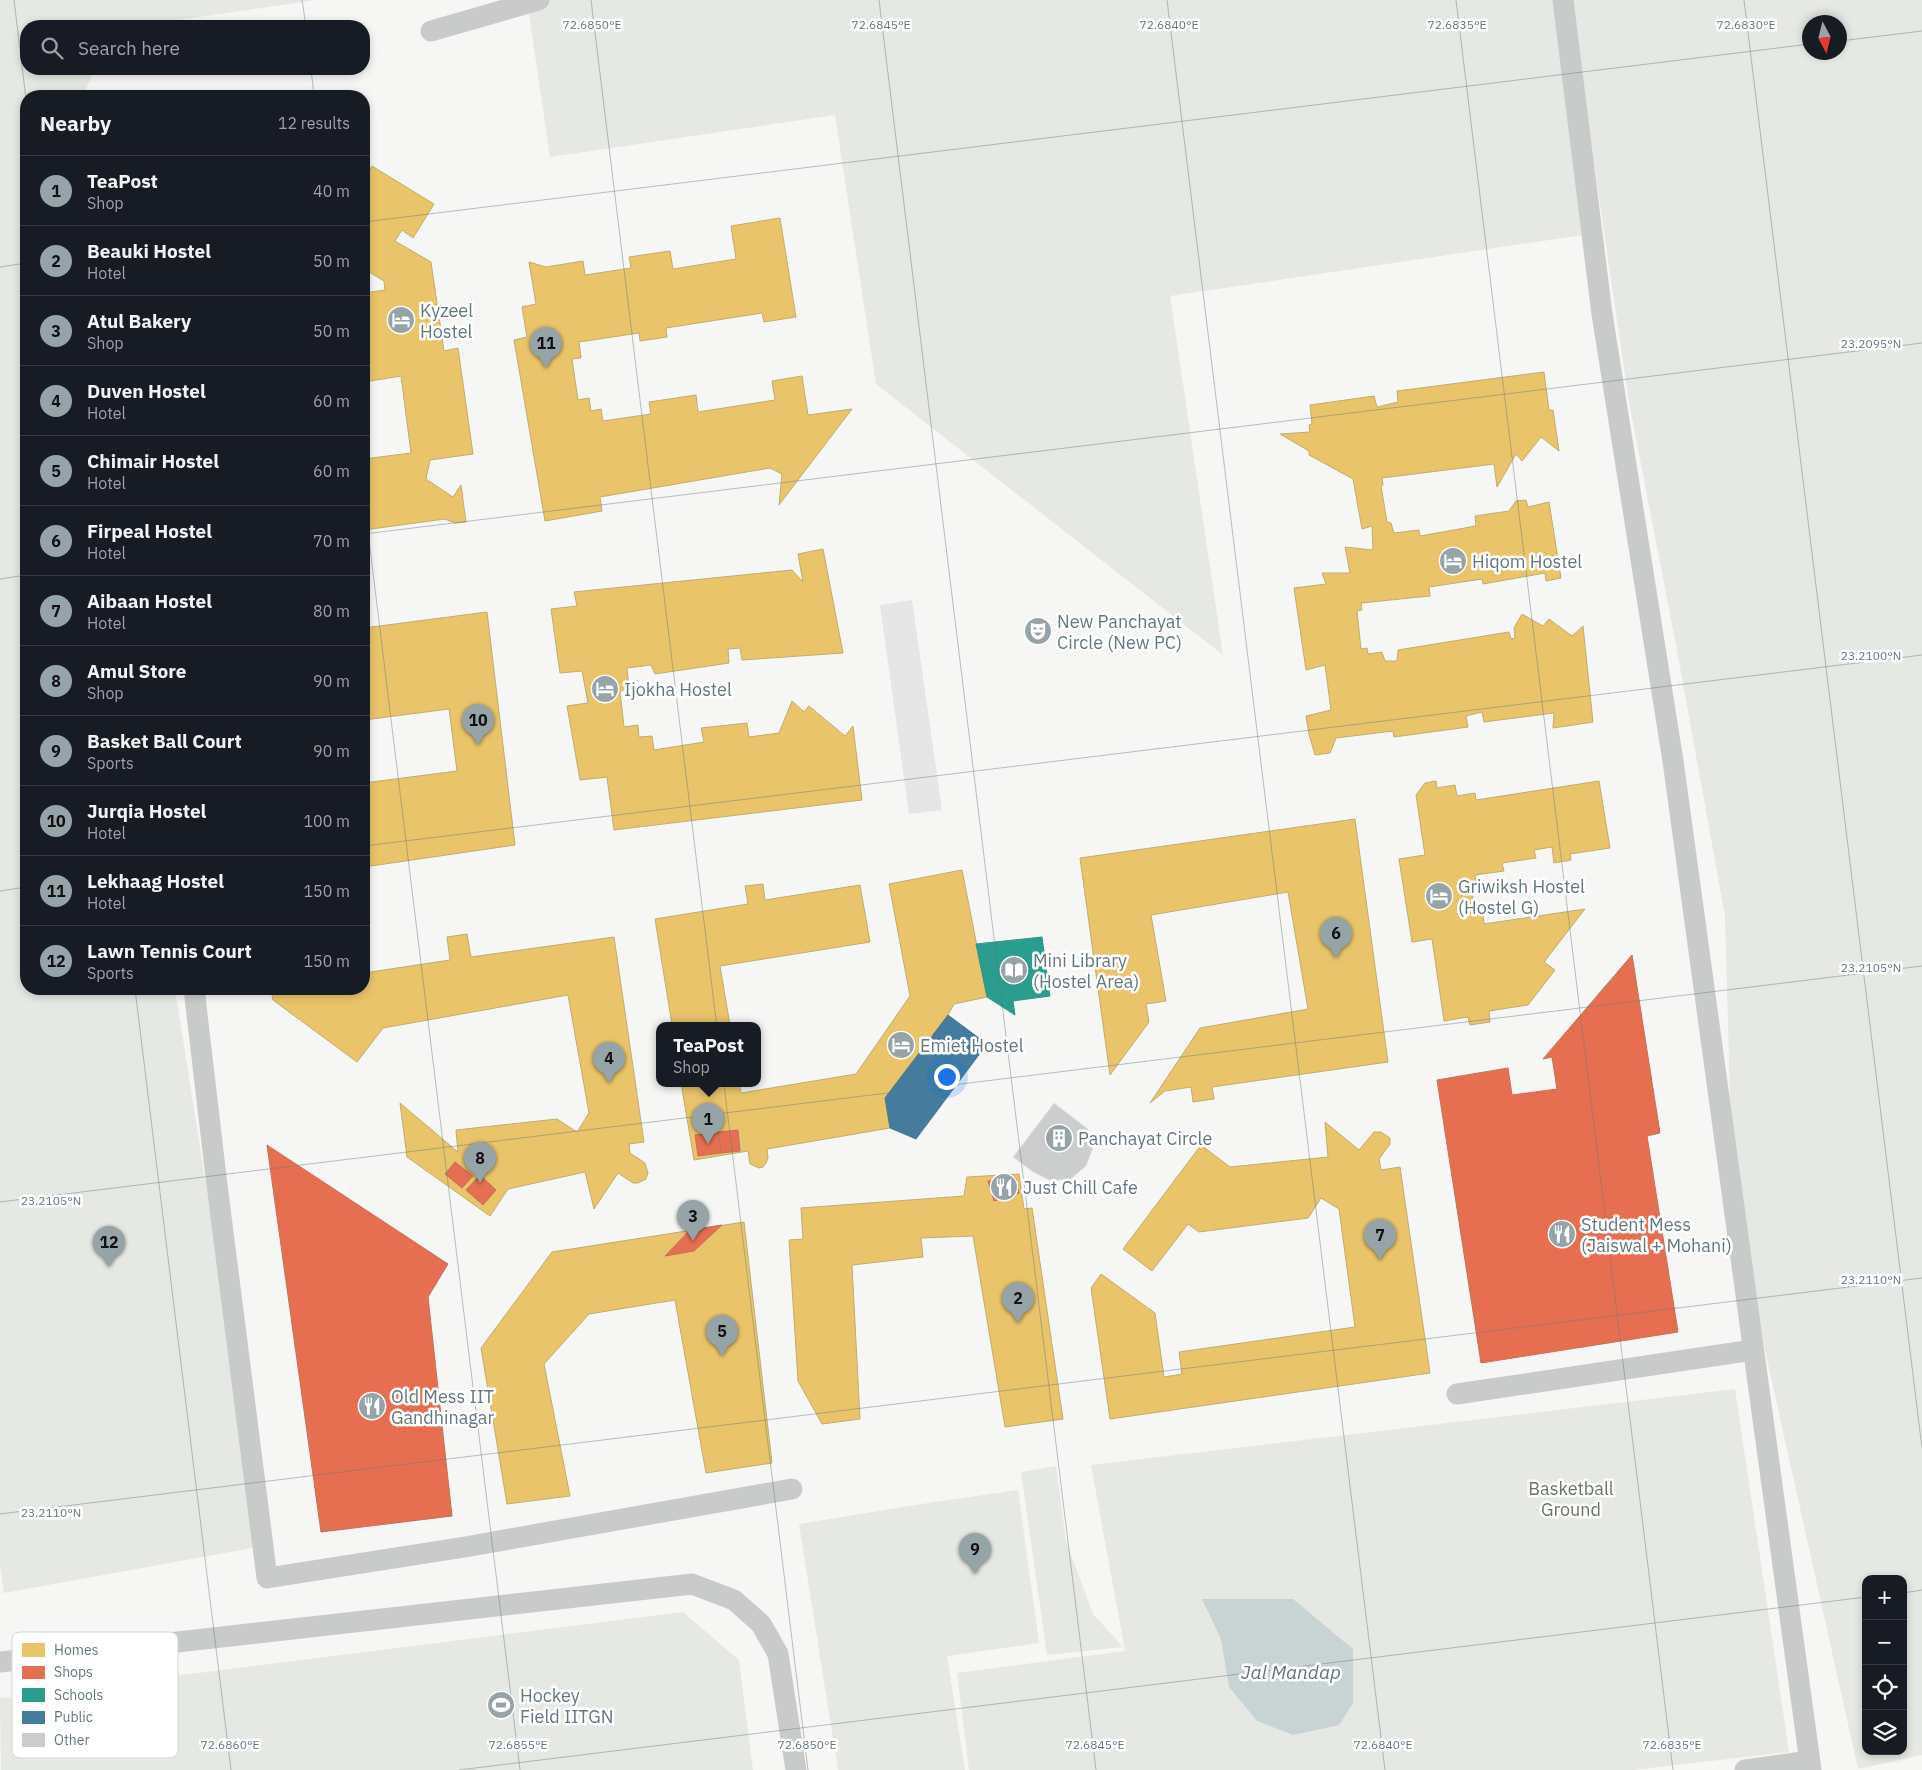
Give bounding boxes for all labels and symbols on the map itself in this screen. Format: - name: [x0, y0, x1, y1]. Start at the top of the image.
- north arrow: [1802, 15, 1847, 60]
- text: 72.6850°E: [562, 17, 622, 32]
- text: 72.6845°E: [851, 17, 911, 32]
- text: 72.6840°E: [1139, 17, 1199, 32]
- text: 72.6835°E: [1427, 17, 1487, 32]
- text: 72.6830°E: [1716, 17, 1776, 32]
- place label: Kyzeel Hostel: [420, 299, 473, 343]
- hotel icon: Kyzeel Hostel: [386, 305, 416, 335]
- pin: 11: [530, 327, 562, 368]
- text: 23.2095°N: [1841, 336, 1901, 351]
- hotel icon: Hiqom Hostel: [1438, 546, 1468, 576]
- place label: Hiqom Hostel: [1472, 550, 1582, 573]
- place label: New Panchayat Circle (New PC): [1057, 610, 1182, 654]
- theatre icon: New Panchayat Circle (New PC): [1023, 616, 1053, 646]
- text: 23.2100°N: [1841, 648, 1901, 663]
- hotel icon: Ijokha Hostel: [590, 674, 620, 704]
- place label: Ijokha Hostel: [624, 678, 732, 701]
- pin: 10: [462, 704, 494, 745]
- place label: Griwiksh Hostel (Hostel G): [1458, 875, 1585, 919]
- hotel icon: Griwiksh Hostel (Hostel G): [1424, 881, 1454, 911]
- pin: 6: [1320, 917, 1352, 958]
- place label: Mini Library (Hostel Area): [1033, 949, 1139, 993]
- library icon: Mini Library (Hostel Area): [999, 955, 1029, 985]
- text: 23.2105°N: [1841, 960, 1901, 975]
- hotel icon: Emiet Hostel: [886, 1030, 916, 1060]
- place label: Emiet Hostel: [920, 1034, 1024, 1057]
- pin: 4: [593, 1042, 625, 1083]
- your location: [934, 1064, 960, 1090]
- pin: 1: [692, 1103, 724, 1144]
- building icon: Panchayat Circle: [1044, 1123, 1074, 1153]
- place label: Panchayat Circle: [1078, 1127, 1212, 1150]
- pin: 8: [464, 1142, 496, 1183]
- restaurant icon: Just Chill Cafe: [989, 1172, 1019, 1202]
- place label: Just Chill Cafe: [1023, 1176, 1138, 1199]
- text: 23.2105°N: [21, 1193, 81, 1208]
- pin: 3: [677, 1200, 709, 1241]
- place label: Student Mess (Jaiswal + Mohani): [1581, 1213, 1732, 1257]
- pin: 7: [1364, 1219, 1396, 1260]
- restaurant icon: Student Mess (Jaiswal + Mohani): [1547, 1219, 1577, 1249]
- pin: 12: [93, 1226, 125, 1267]
- text: 23.2110°N: [1841, 1272, 1901, 1287]
- pin: 2: [1002, 1282, 1034, 1323]
- pin: 5: [706, 1315, 738, 1356]
- place label: Old Mess IIT Gandhinagar: [391, 1385, 494, 1429]
- restaurant icon: Old Mess IIT Gandhinagar: [357, 1391, 387, 1421]
- park label: Basketball Ground: [1528, 1477, 1614, 1521]
- text: 23.2110°N: [21, 1505, 81, 1520]
- pin: 9: [959, 1533, 991, 1574]
- legend: [12, 1632, 178, 1758]
- text: Homes: [54, 1641, 99, 1659]
- water label: Jal Mandap: [1241, 1660, 1341, 1684]
- text: Shops: [54, 1663, 93, 1681]
- place label: Hockey Field IITGN: [520, 1684, 613, 1728]
- text: Schools: [54, 1686, 104, 1704]
- sports icon: Hockey Field IITGN: [486, 1690, 516, 1720]
- text: Public: [54, 1708, 93, 1726]
- text: Other: [54, 1731, 90, 1749]
- text: 72.6860°E: [200, 1737, 260, 1752]
- text: 72.6855°E: [488, 1737, 548, 1752]
- text: 72.6850°E: [777, 1737, 837, 1752]
- text: 72.6845°E: [1065, 1737, 1125, 1752]
- text: 72.6840°E: [1353, 1737, 1413, 1752]
- text: 72.6835°E: [1642, 1737, 1702, 1752]

